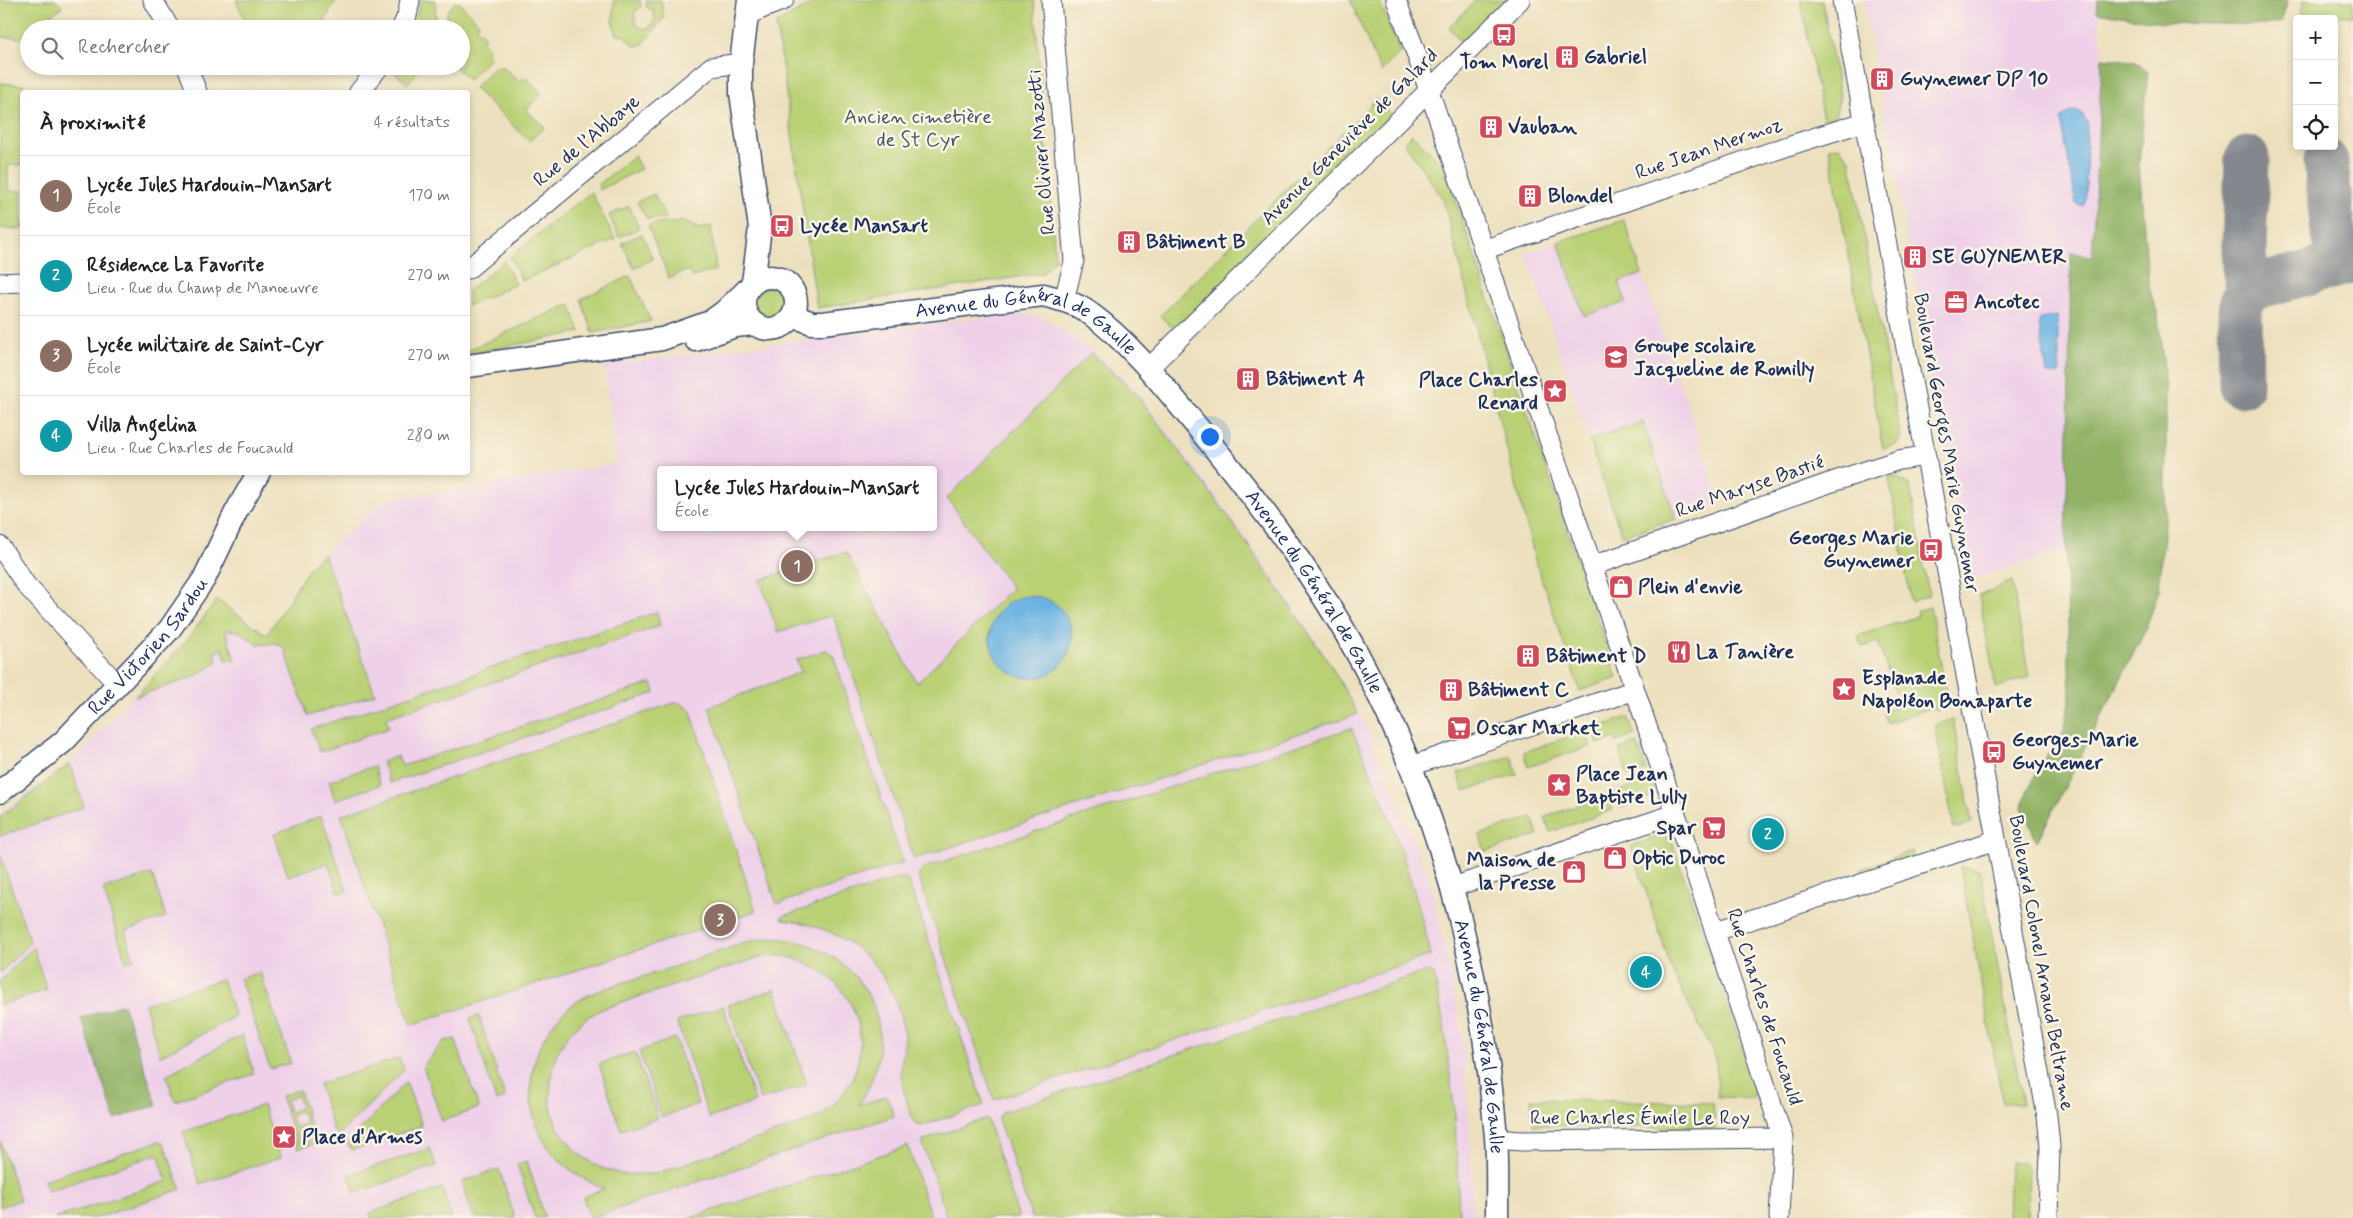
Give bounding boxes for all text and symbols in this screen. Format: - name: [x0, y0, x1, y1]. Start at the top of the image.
- map controls: [2293, 15, 2338, 150]
- button: +: [2293, 15, 2338, 60]
- search box: [20, 20, 470, 75]
- bus stop icon: Tom Morel: [1491, 22, 1517, 48]
- icon: search: [38, 34, 66, 62]
- text: Rechercher: [78, 35, 170, 60]
- street label: Avenue Geneviève de Galard: [1255, 42, 1445, 232]
- building icon: Gabriel: [1554, 44, 1580, 70]
- place label: Gabriel: [1584, 44, 1647, 71]
- place label: Tom Morel: [1460, 49, 1548, 76]
- button: −: [2293, 60, 2338, 105]
- building icon: Guynemer DP 10: [1869, 66, 1895, 92]
- place label: Guynemer DP 10: [1900, 66, 2048, 93]
- street label: Rue Olivier Mazotti: [1021, 68, 1063, 236]
- street label: Rue de l’Abbaye: [528, 88, 646, 194]
- park label: Ancien cimetière de St Cyr: [844, 104, 992, 154]
- button: locate: [2293, 105, 2338, 150]
- text: À proximité: [40, 109, 146, 137]
- street label: Rue Jean Mermoz: [1632, 111, 1786, 187]
- text: 4 résultats: [374, 112, 450, 133]
- building icon: Vauban: [1478, 114, 1504, 140]
- place label: Vauban: [1508, 114, 1577, 141]
- text: Lycée Jules Hardouin-Mansart: [87, 173, 332, 198]
- building icon: Blondel: [1517, 183, 1543, 209]
- place label: Blondel: [1548, 183, 1613, 210]
- text: 1: [52, 185, 60, 206]
- text: 170 m: [408, 185, 450, 206]
- text: École: [87, 198, 121, 219]
- bus stop icon: Lycée Mansart: [769, 213, 795, 239]
- place label: Lycée Mansart: [800, 213, 929, 240]
- building icon: Bâtiment B: [1116, 229, 1142, 255]
- place label: Bâtiment B: [1146, 229, 1246, 256]
- building icon: SE GUYNEMER: [1902, 244, 1928, 270]
- place label: SE GUYNEMER: [1932, 244, 2066, 271]
- text: Résidence La Favorite: [87, 253, 264, 278]
- text: 2: [52, 265, 60, 286]
- text: 270 m: [407, 265, 450, 286]
- text: Lieu · Rue du Champ de Manœuvre: [87, 278, 318, 299]
- street label: Avenue du Général de Gaulle: [913, 281, 1143, 361]
- office icon: Ancotec: [1943, 289, 1969, 315]
- place label: Ancotec: [1974, 289, 2040, 316]
- street label: Boulevard Georges Marie Guynemer: [1904, 291, 1986, 596]
- text: Lycée militaire de Saint-Cyr: [87, 333, 323, 358]
- place label: Groupe scolaire Jacqueline de Romilly: [1634, 333, 1815, 383]
- school or university icon: Groupe scolaire Jacqueline de Romilly: [1603, 344, 1629, 370]
- text: 3: [52, 345, 60, 366]
- text: 270 m: [407, 345, 450, 366]
- text: École: [87, 358, 121, 379]
- building icon: Bâtiment A: [1235, 366, 1261, 392]
- place label: Bâtiment A: [1266, 366, 1366, 393]
- place label: Place Charles Renard: [1419, 367, 1538, 417]
- place icon: Place Charles Renard: [1542, 378, 1568, 404]
- text: Villa Angelina: [87, 413, 197, 438]
- your location: [1197, 424, 1223, 450]
- text: 4: [51, 425, 61, 446]
- text: 280 m: [407, 425, 450, 446]
- text: Lieu · Rue Charles de Foucauld: [87, 438, 293, 459]
- street label: Rue Maryse Bastié: [1672, 449, 1828, 525]
- popup: [657, 466, 937, 531]
- text: Lycée Jules Hardouin-Mansart: [675, 476, 919, 501]
- street label: Avenue du Général de Gaulle: [1239, 484, 1389, 698]
- text: École: [675, 501, 709, 522]
- place label: Georges Marie Guynemer: [1789, 525, 1915, 575]
- bus stop icon: Georges Marie Guynemer: [1918, 537, 1944, 563]
- pin: 1: [781, 547, 813, 585]
- street label: Rue Victorien Sardou: [82, 572, 215, 721]
- shop icon: Plein d'envie: [1608, 574, 1634, 600]
- place label: Plein d'envie: [1638, 574, 1743, 601]
- restaurant icon: La Tanière: [1666, 639, 1692, 665]
- place label: La Tanière: [1696, 639, 1794, 666]
- building icon: Bâtiment D: [1515, 643, 1541, 669]
- place label: Bâtiment D: [1546, 643, 1646, 670]
- place label: Esplanade Napoléon Bonaparte: [1862, 665, 2032, 715]
- place icon: Esplanade Napoléon Bonaparte: [1831, 676, 1857, 702]
- building icon: Bâtiment C: [1438, 677, 1464, 703]
- place label: Bâtiment C: [1468, 677, 1570, 704]
- supermarket icon: Oscar Market: [1446, 715, 1472, 741]
- place label: Oscar Market: [1476, 715, 1602, 742]
- place label: Georges-Marie Guynemer: [2012, 727, 2139, 777]
- bus stop icon: Georges-Marie Guynemer: [1981, 739, 2007, 765]
- place label: Place Jean Baptiste Lully: [1576, 761, 1687, 811]
- place icon: Place Jean Baptiste Lully: [1546, 772, 1572, 798]
- street label: Boulevard Colonel Arnaud Beltrame: [2002, 813, 2080, 1113]
- place label: Spar: [1657, 815, 1697, 842]
- supermarket icon: Spar: [1701, 815, 1727, 841]
- pin: 2: [1752, 815, 1784, 853]
- shop icon: Optic Duroc: [1602, 845, 1628, 871]
- place label: Optic Duroc: [1632, 845, 1725, 872]
- place label: Maison de la Presse: [1467, 847, 1557, 897]
- shop icon: Maison de la Presse: [1561, 859, 1587, 885]
- pin: 3: [704, 901, 736, 939]
- street label: Rue Charles de Foucauld: [1719, 905, 1809, 1109]
- street label: Avenue du Général de Gaulle: [1447, 916, 1510, 1154]
- pin: 4: [1630, 953, 1662, 991]
- street label: Rue Charles Émile Le Roy: [1530, 1105, 1750, 1132]
- place icon: Place d'Armes: [271, 1124, 297, 1150]
- place label: Place d'Armes: [302, 1124, 423, 1151]

